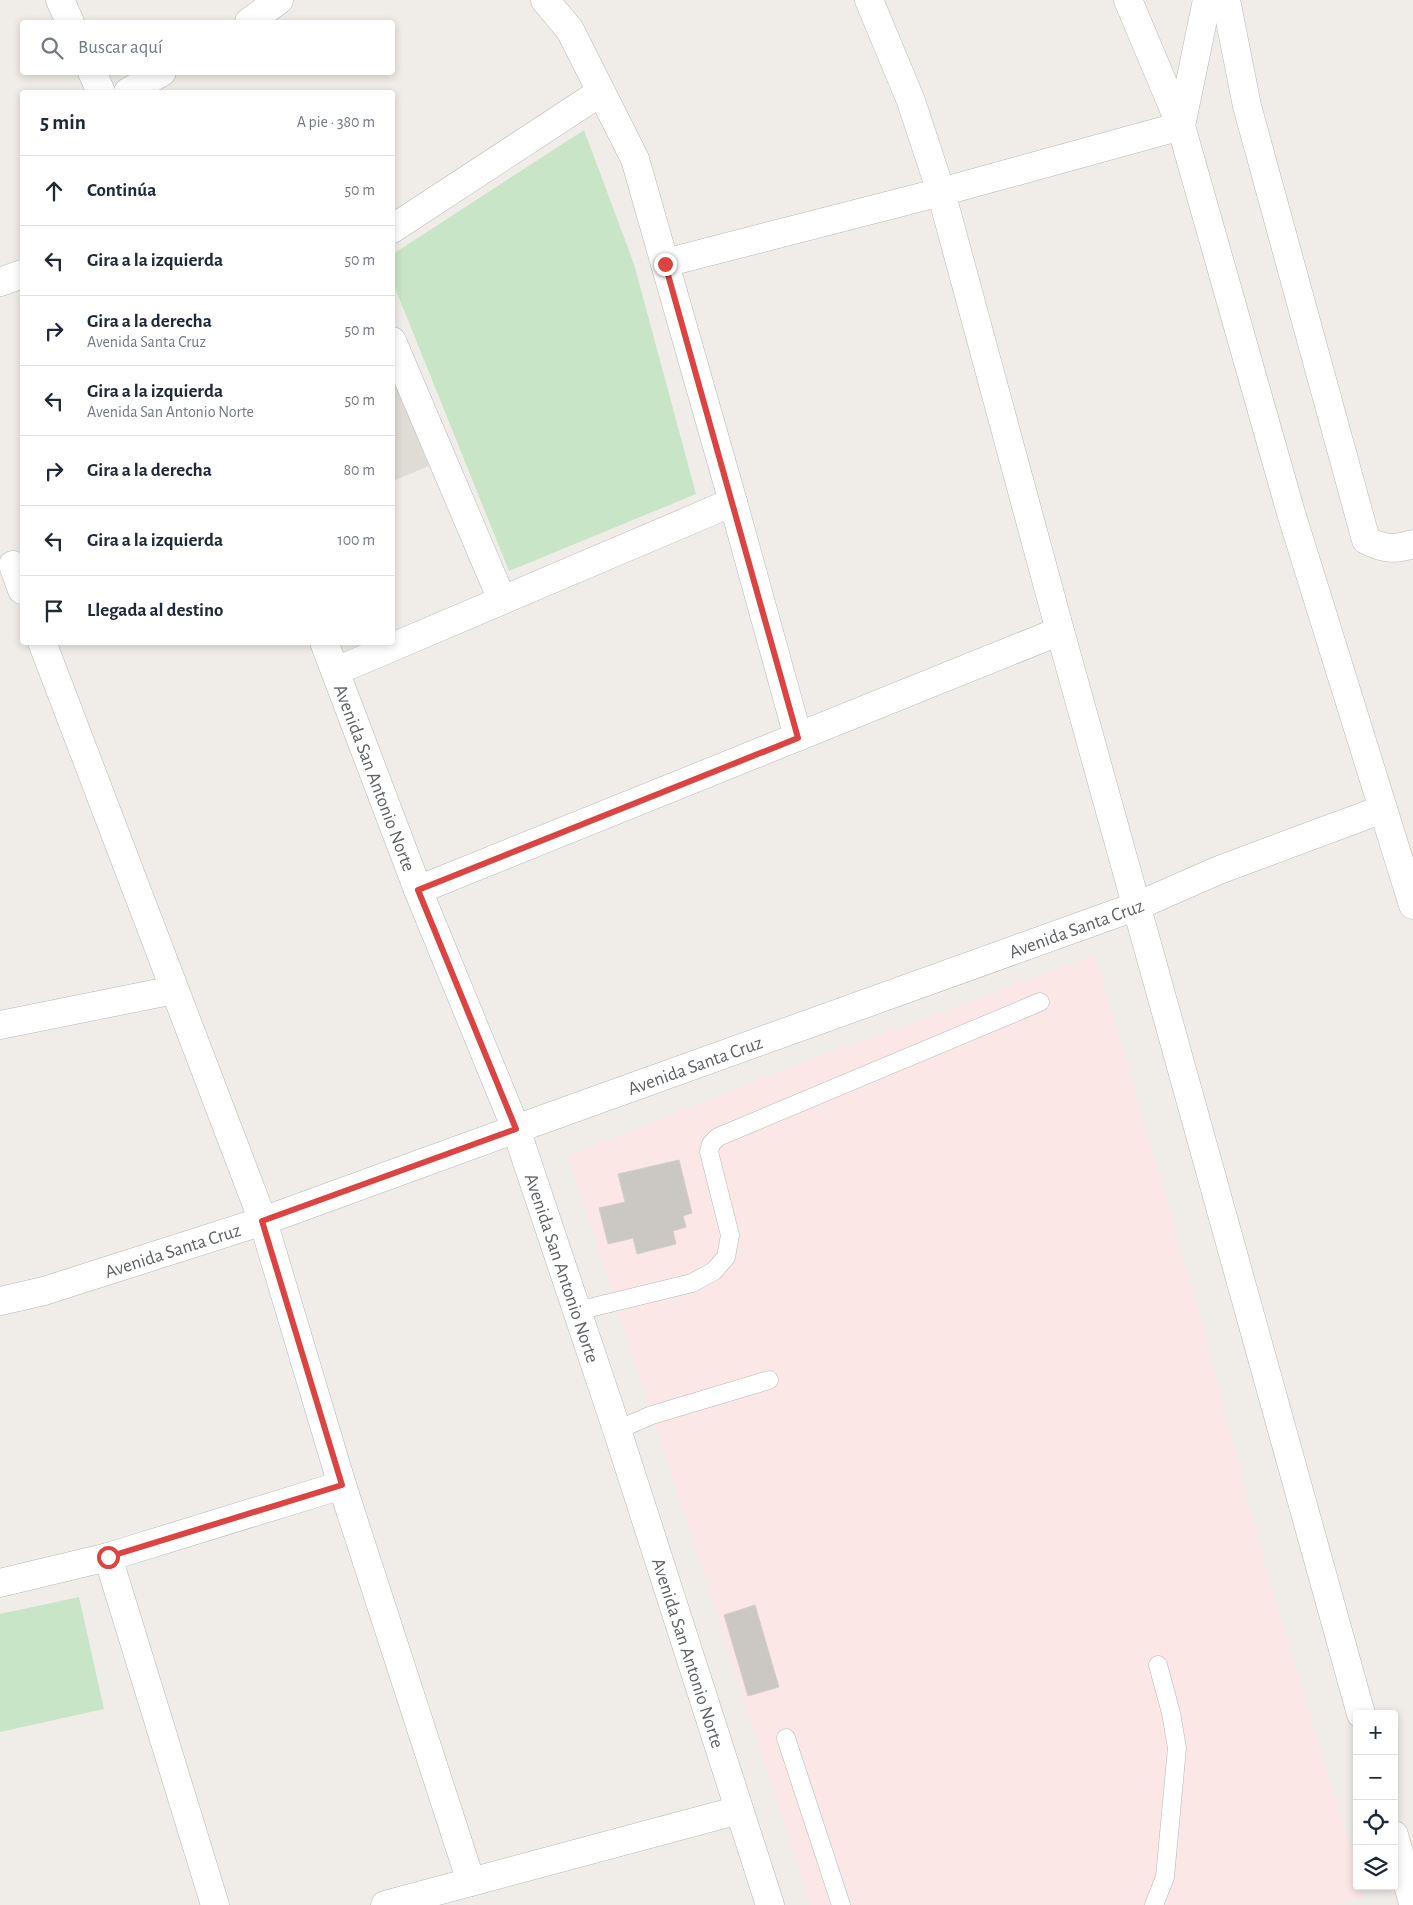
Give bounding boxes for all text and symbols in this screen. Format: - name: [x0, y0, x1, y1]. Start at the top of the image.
- search box: [20, 20, 395, 75]
- icon: search: [38, 34, 66, 62]
- text: Buscar aquí: [78, 38, 163, 57]
- text: 5 min: [40, 112, 86, 133]
- text: A pie · 380 m: [297, 114, 375, 130]
- icon: ahead: [40, 177, 68, 205]
- text: Continúa: [87, 181, 156, 200]
- text: 50 m: [344, 182, 375, 198]
- icon: left: [40, 247, 68, 275]
- text: Gira a la izquierda: [87, 251, 223, 270]
- text: 50 m: [344, 252, 375, 268]
- route end: [654, 253, 677, 276]
- text: Gira a la derecha: [87, 312, 212, 331]
- icon: right: [40, 317, 68, 345]
- text: 50 m: [344, 322, 375, 338]
- text: Avenida Santa Cruz: [87, 334, 206, 350]
- text: Gira a la izquierda: [87, 382, 223, 401]
- icon: left: [40, 387, 68, 415]
- text: 50 m: [344, 392, 375, 408]
- text: Avenida San Antonio Norte: [87, 404, 254, 420]
- icon: right: [40, 457, 68, 485]
- text: Gira a la derecha: [87, 461, 212, 480]
- text: 80 m: [344, 462, 375, 478]
- icon: left: [40, 527, 68, 555]
- text: Gira a la izquierda: [87, 531, 223, 550]
- text: 100 m: [337, 532, 375, 548]
- icon: arrive: [40, 597, 68, 625]
- text: Llegada al destino: [87, 601, 224, 620]
- street label: Avenida San Antonio Norte: [330, 682, 418, 874]
- street label: Avenida Santa Cruz: [1007, 896, 1147, 962]
- street label: Avenida Santa Cruz: [626, 1033, 765, 1099]
- street label: Avenida San Antonio Norte: [521, 1171, 602, 1365]
- street label: Avenida Santa Cruz: [103, 1221, 243, 1282]
- route start: [97, 1546, 120, 1569]
- street label: Avenida San Antonio Norte: [648, 1556, 727, 1751]
- map controls: [1353, 1710, 1398, 1890]
- button: +: [1353, 1710, 1398, 1755]
- button: −: [1353, 1755, 1398, 1800]
- button: locate: [1353, 1800, 1398, 1845]
- button: layers: [1353, 1845, 1398, 1890]

